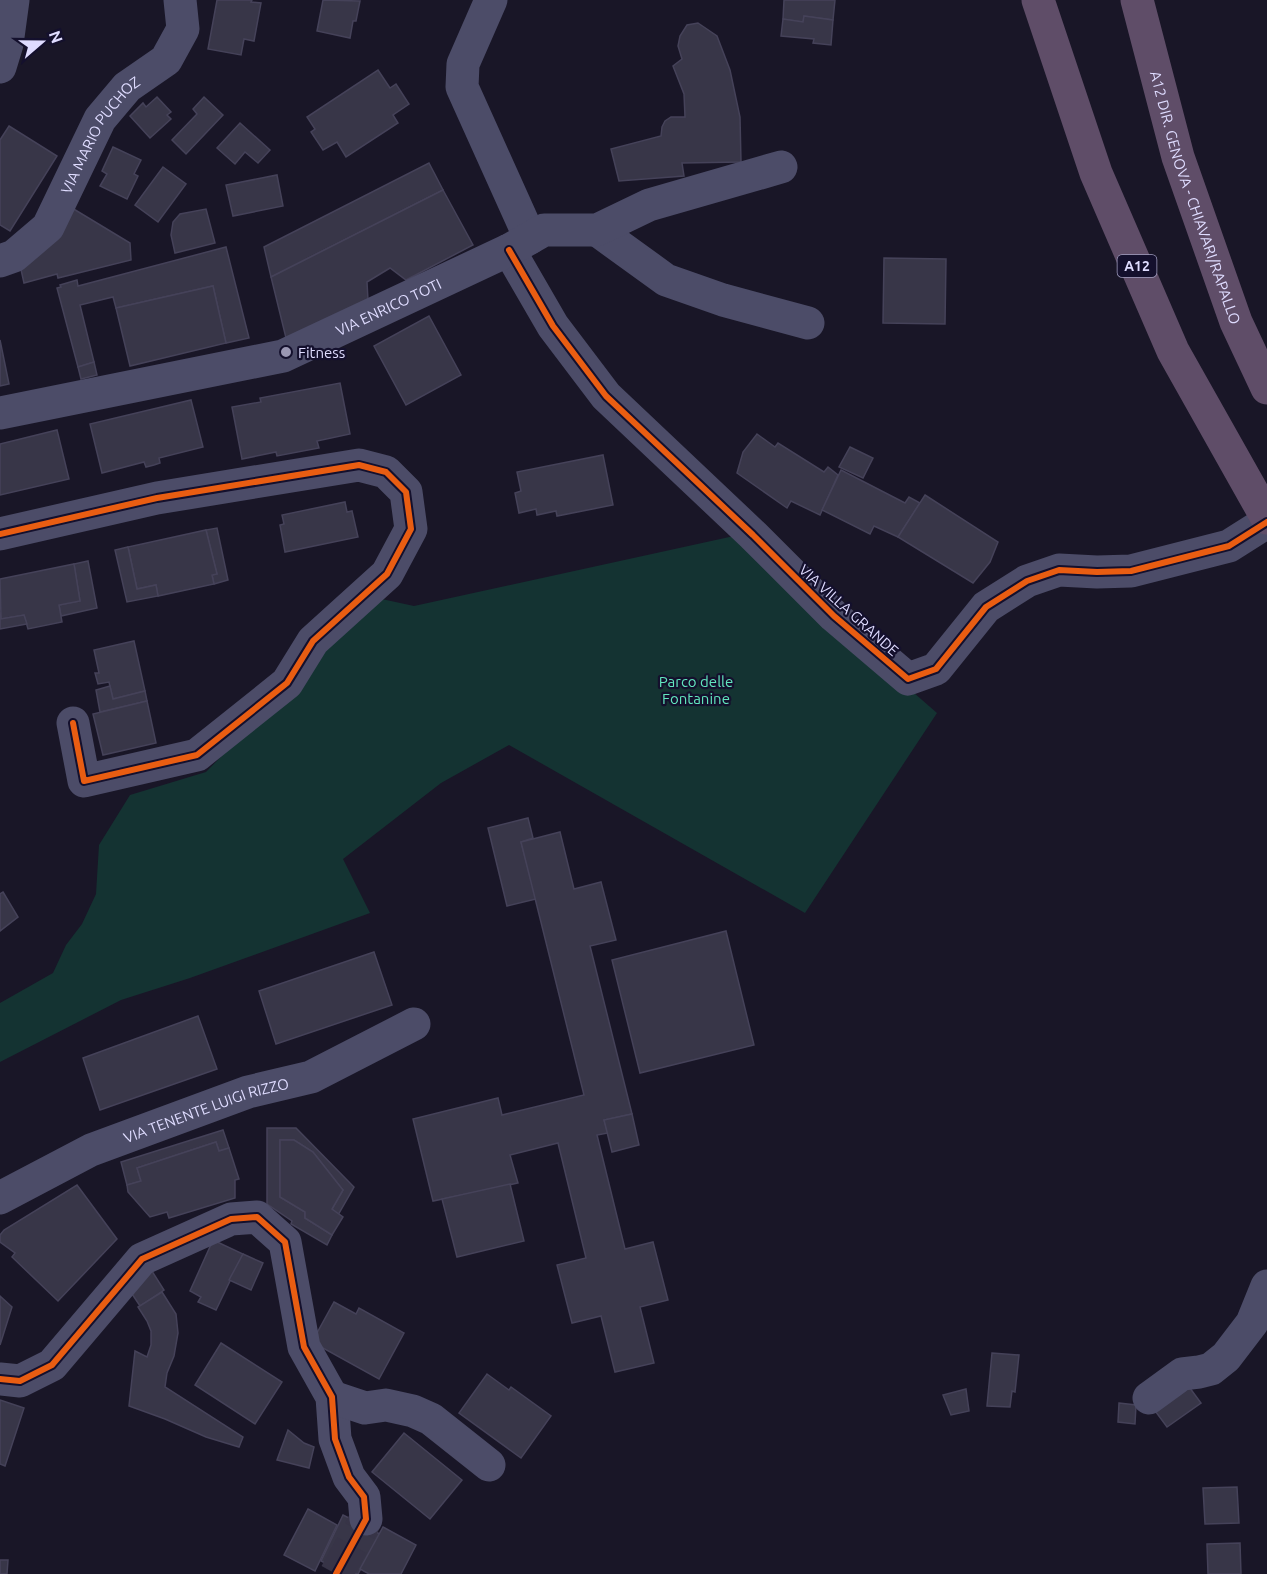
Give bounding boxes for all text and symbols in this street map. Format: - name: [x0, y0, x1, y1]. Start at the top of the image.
- north arrow: [12, 12, 72, 72]
- text: N: [46, 28, 67, 46]
- street label: A12 DIR. GENOVA - CHIAVARI/RAPALLO: [1147, 69, 1245, 326]
- street label: VIA MARIO PUCHOZ: [57, 73, 143, 196]
- road number: A12: [1118, 255, 1156, 277]
- street label: VIA ENRICO TOTI: [333, 275, 444, 339]
- place label: Fitness: [298, 344, 345, 361]
- marker: Fitness: [279, 345, 293, 359]
- street label: VIA VILLA GRANDE: [796, 561, 902, 659]
- park label: Parco delle Fontanine: [659, 673, 733, 707]
- street label: VIA TENENTE LUIGI RIZZO: [121, 1074, 291, 1146]

